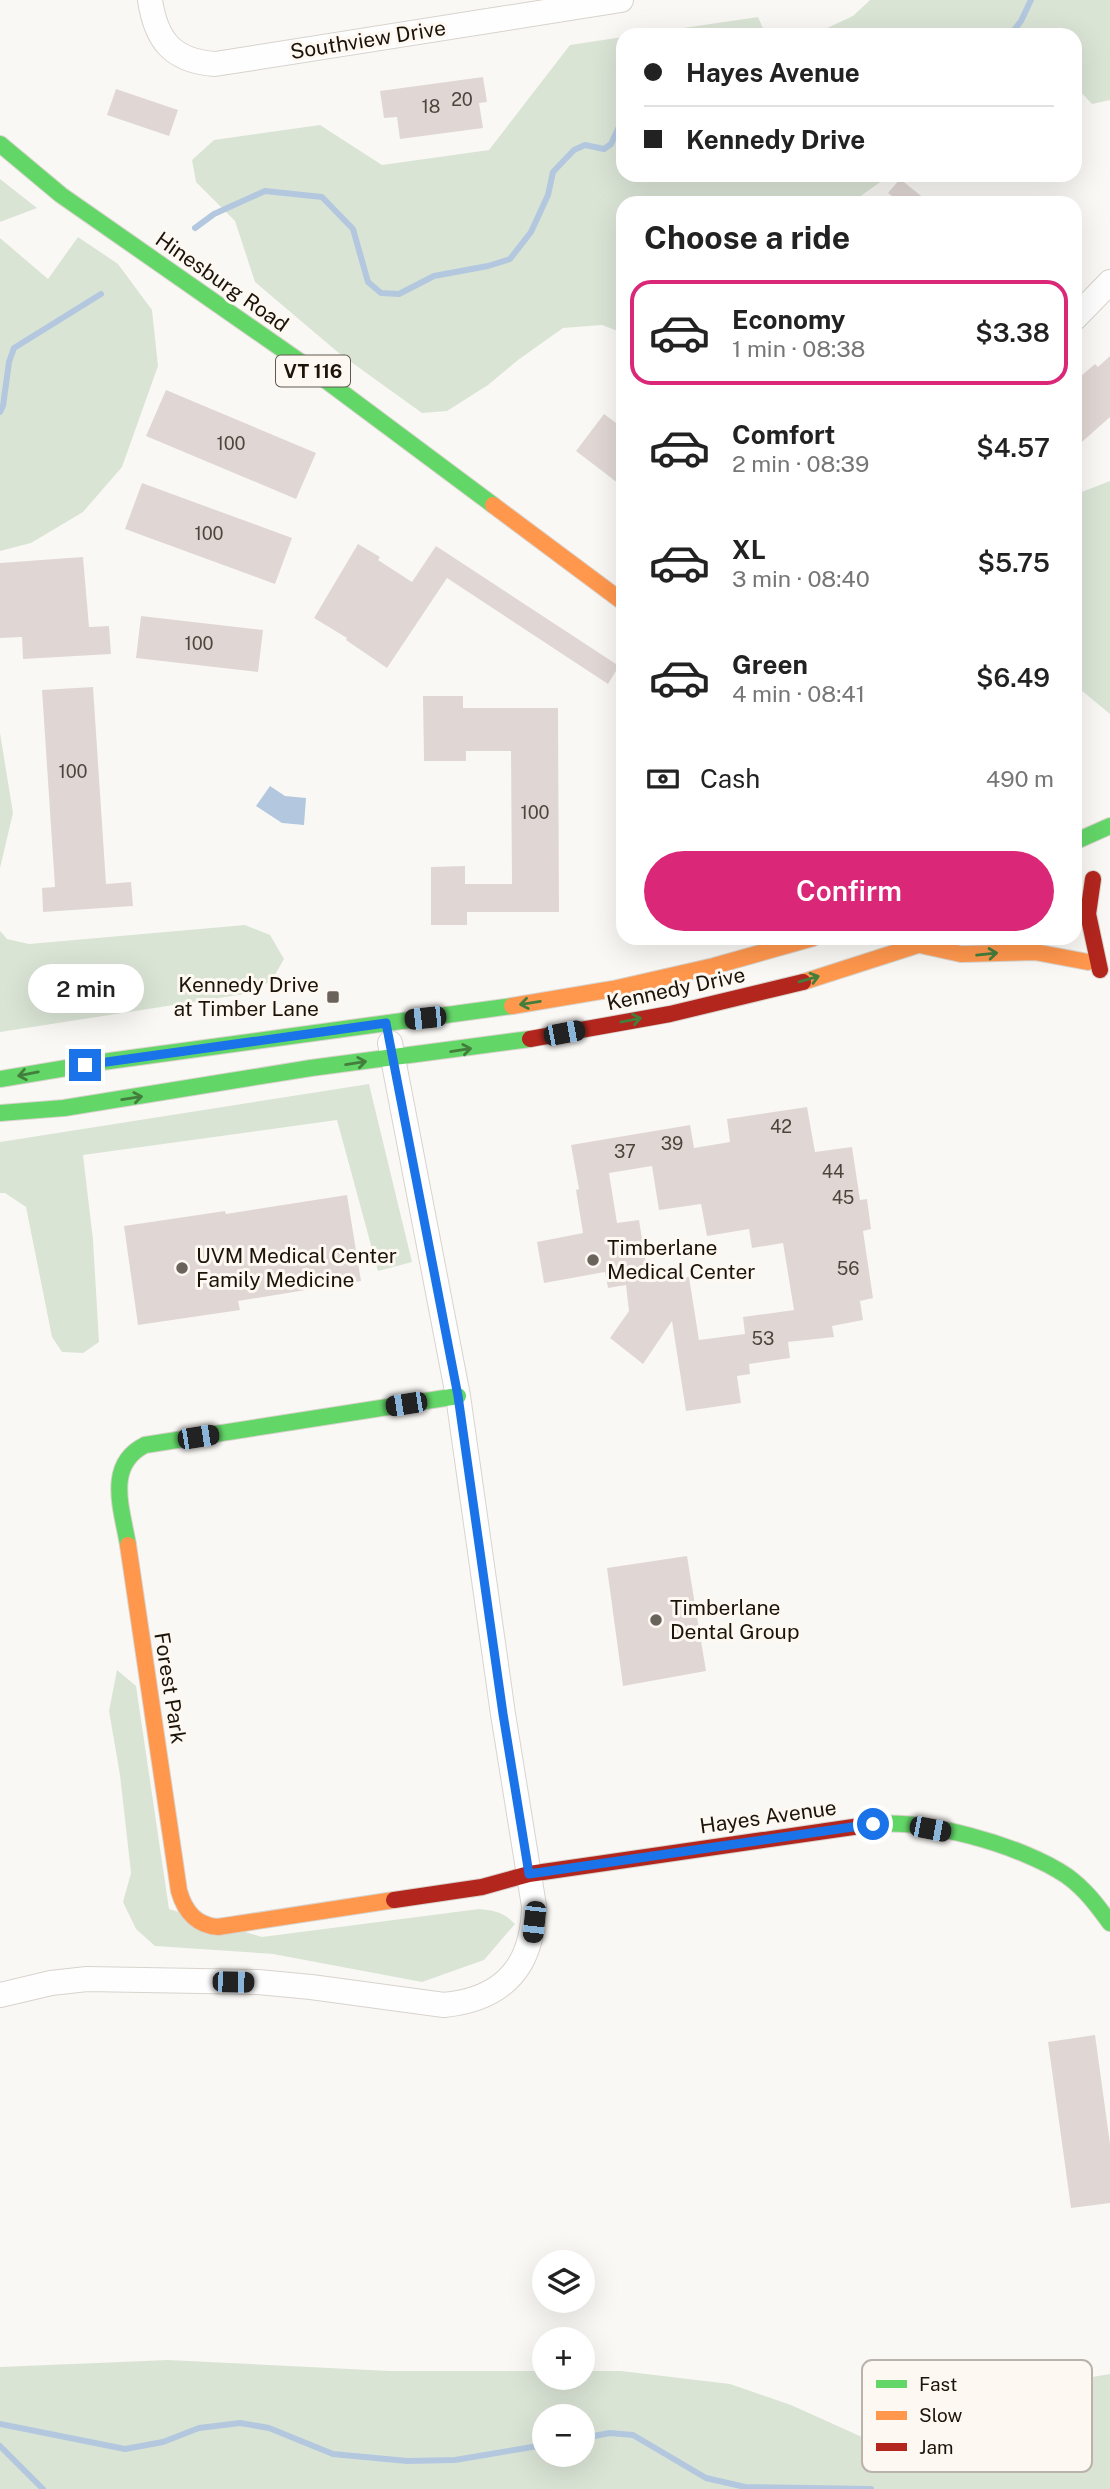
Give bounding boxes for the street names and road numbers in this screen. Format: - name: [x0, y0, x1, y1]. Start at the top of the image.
- street label: Southview Drive: [288, 15, 448, 64]
- street label: Hinesburg Road: [151, 226, 294, 337]
- road number: VT 116: [276, 356, 350, 386]
- street label: Kennedy Drive: [604, 962, 747, 1015]
- street label: Forest Park: [149, 1630, 192, 1746]
- street label: Hayes Avenue: [698, 1795, 838, 1838]

